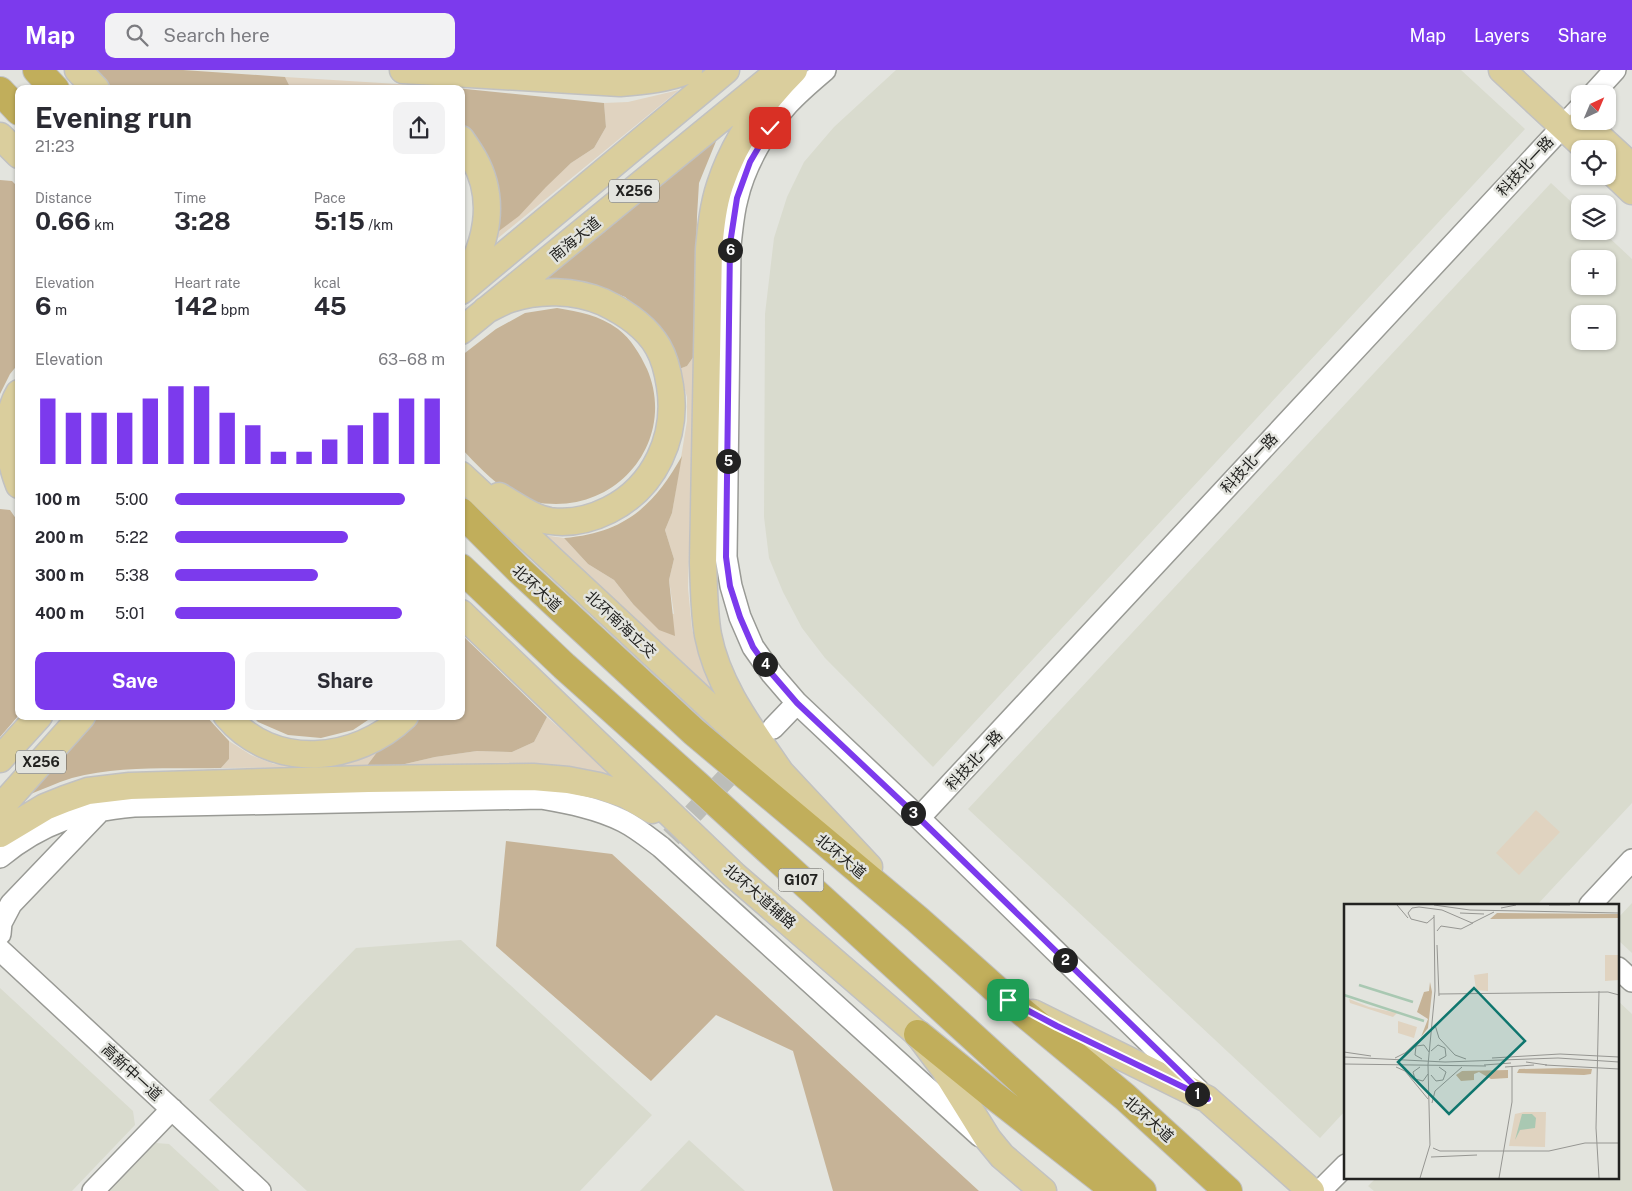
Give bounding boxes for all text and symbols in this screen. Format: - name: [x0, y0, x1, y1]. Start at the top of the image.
- search box: [105, 13, 455, 58]
- text: Map: [25, 21, 75, 49]
- icon: search: [123, 21, 151, 49]
- text: Search here: [163, 24, 270, 46]
- text: Map: [1410, 25, 1446, 46]
- text: Layers: [1474, 25, 1530, 46]
- text: Share: [1558, 25, 1607, 46]
- north arrow: [1571, 85, 1616, 130]
- map controls: [1571, 85, 1616, 350]
- text: Evening run: [35, 101, 192, 134]
- button: share: [393, 102, 445, 154]
- pin: [749, 107, 791, 149]
- icon: check: [756, 114, 784, 142]
- street label: 科技北一路: [1493, 133, 1557, 199]
- text: 21:23: [35, 137, 75, 156]
- button: locate: [1571, 140, 1616, 185]
- road number: X256: [609, 180, 659, 202]
- text: Distance: [35, 190, 92, 206]
- text: Time: [174, 190, 206, 206]
- text: Pace: [314, 190, 346, 206]
- button: layers: [1571, 195, 1616, 240]
- text: 0.66: [35, 206, 91, 236]
- text: 3:28: [174, 206, 231, 236]
- text: 5:15: [314, 206, 365, 236]
- street label: 南海大道: [546, 214, 604, 264]
- text: km: [91, 217, 114, 233]
- text: /km: [365, 217, 393, 233]
- pin: 6: [718, 238, 742, 262]
- text: 6: [726, 242, 735, 258]
- button: +: [1571, 250, 1616, 295]
- text: Elevation: [35, 275, 94, 291]
- text: Heart rate: [174, 275, 241, 291]
- text: kcal: [314, 275, 341, 291]
- text: 6: [35, 291, 52, 321]
- text: 142: [174, 291, 217, 321]
- text: 45: [314, 291, 347, 321]
- text: m: [52, 302, 67, 318]
- text: bpm: [217, 302, 250, 318]
- button: −: [1571, 305, 1616, 350]
- text: Elevation: [35, 350, 103, 369]
- text: 63–68 m: [378, 350, 445, 369]
- street label: 科技北一路: [1217, 430, 1281, 496]
- pin: 5: [716, 448, 740, 474]
- text: 5: [724, 453, 733, 469]
- text: 100 m: [35, 490, 80, 509]
- text: 5:00: [115, 490, 148, 509]
- text: 200 m: [35, 528, 84, 547]
- text: 5:22: [115, 528, 148, 547]
- street label: 北环大道: [509, 561, 565, 615]
- text: 300 m: [35, 566, 84, 585]
- text: 5:38: [115, 566, 149, 585]
- street label: 北环南海立交: [582, 587, 660, 661]
- text: 400 m: [35, 604, 84, 623]
- text: 5:01: [115, 604, 145, 623]
- button: Save: [35, 652, 235, 710]
- button: Share: [245, 652, 445, 710]
- pin: 4: [752, 652, 778, 676]
- text: 4: [761, 656, 770, 672]
- street label: 科技北一路: [942, 727, 1006, 793]
- road number: X256: [16, 750, 66, 774]
- pin: 3: [900, 800, 926, 826]
- text: 3: [909, 805, 918, 821]
- street label: 北环大道: [813, 830, 869, 882]
- street label: 北环大道辅路: [720, 860, 800, 932]
- road number: G107: [778, 868, 824, 892]
- inset map: [1344, 904, 1620, 1178]
- pin: 2: [1052, 948, 1078, 972]
- text: 2: [1061, 952, 1070, 968]
- pin: [987, 979, 1029, 1021]
- icon: arrive: [994, 986, 1022, 1014]
- street label: 高新中一道: [99, 1040, 165, 1104]
- pin: 1: [1184, 1082, 1210, 1106]
- text: 1: [1195, 1086, 1201, 1102]
- street label: 北环大道: [1121, 1093, 1177, 1145]

